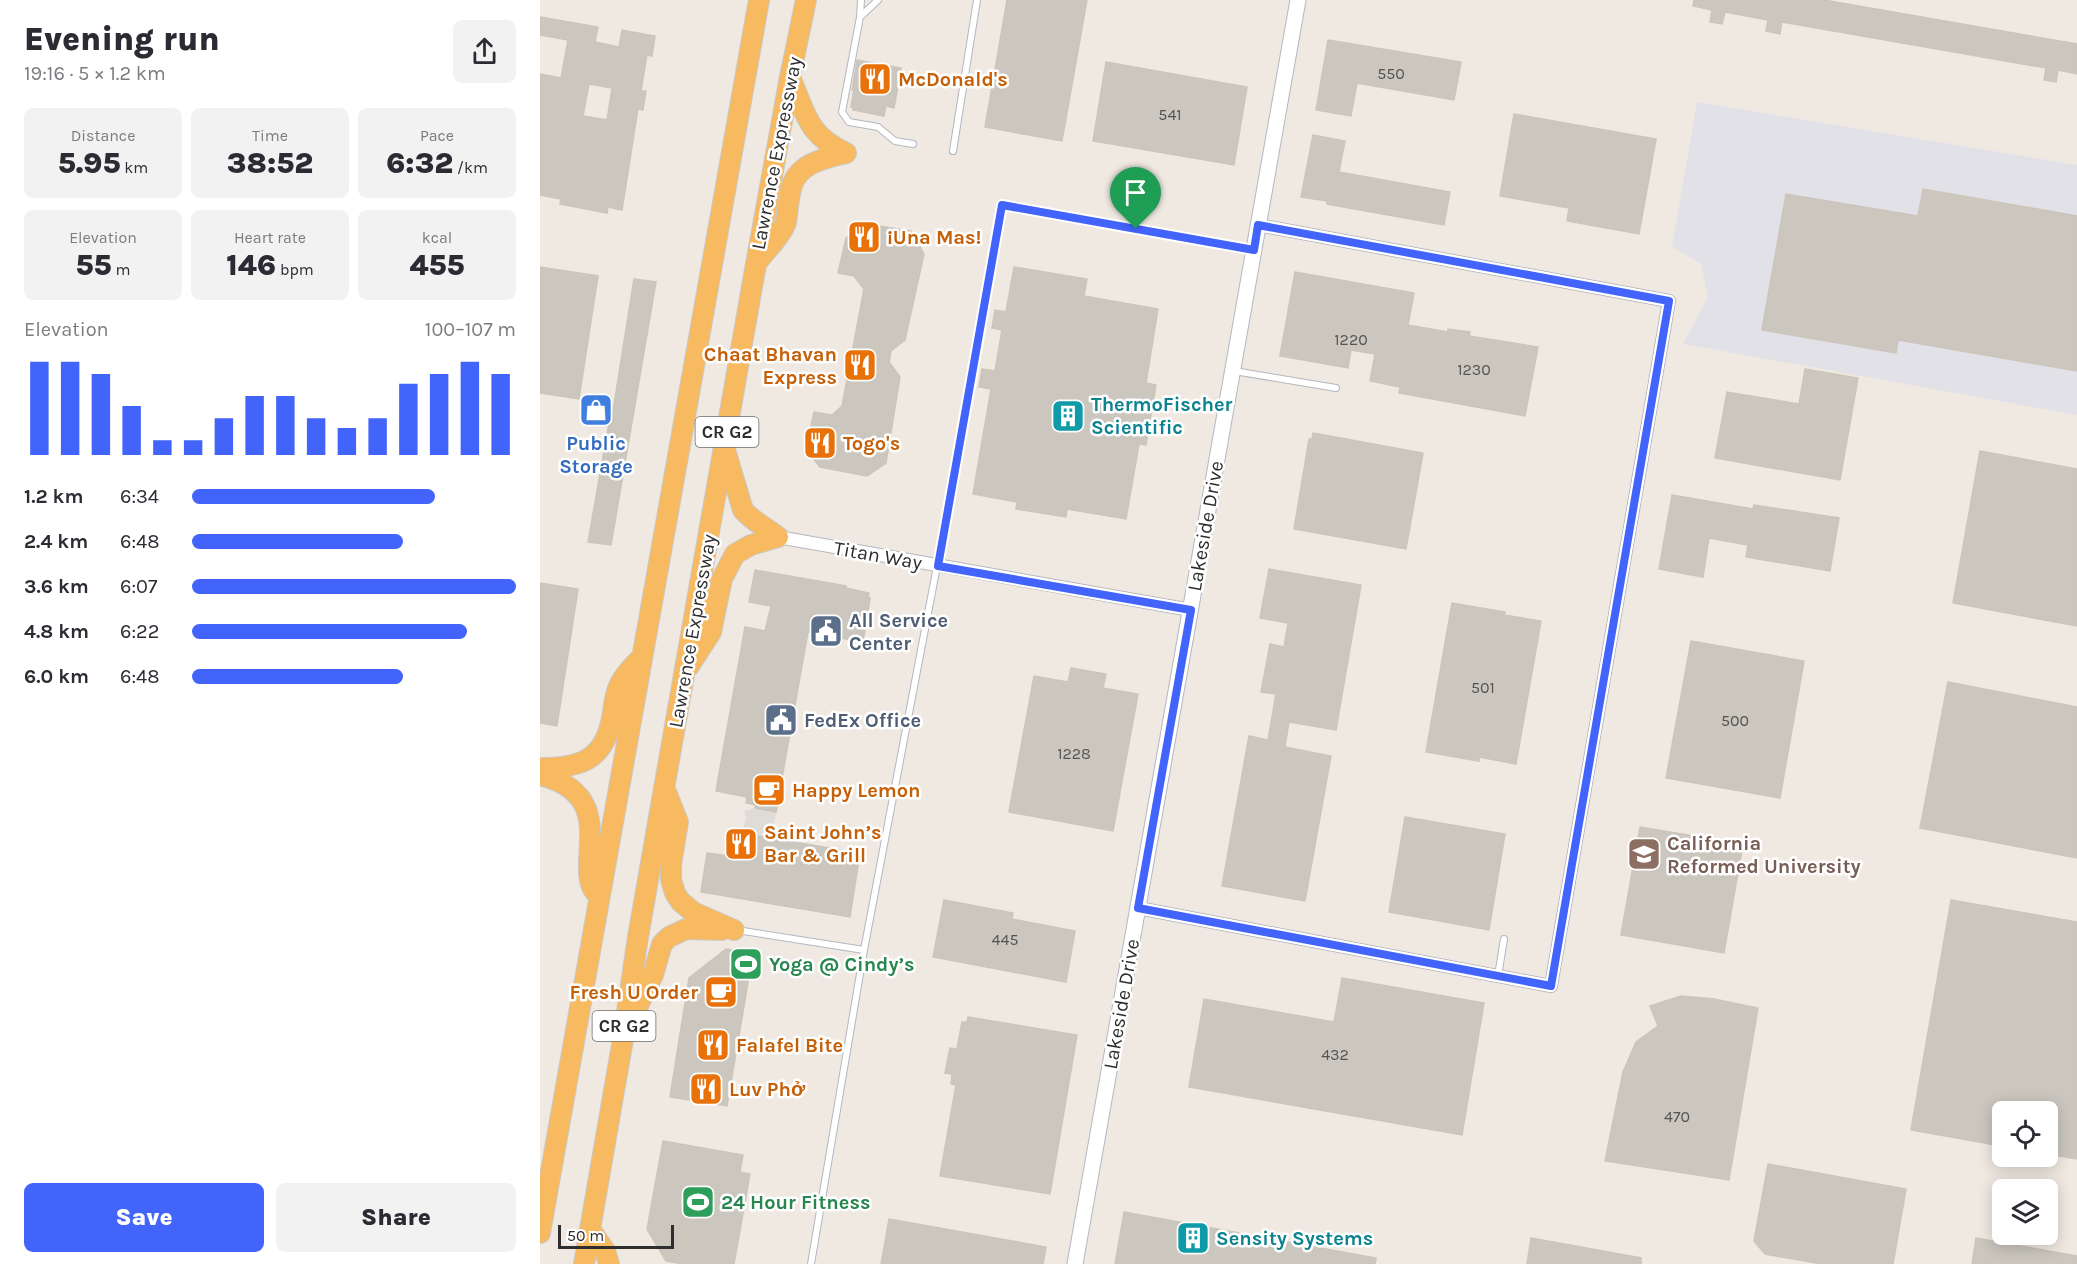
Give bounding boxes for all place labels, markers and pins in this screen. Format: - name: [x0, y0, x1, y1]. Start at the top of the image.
- restaurant icon: McDonald's: [857, 61, 893, 97]
- place label: McDonald's: [898, 68, 1008, 91]
- pin: [1110, 167, 1161, 229]
- restaurant icon: ¡Una Mas!: [846, 219, 882, 255]
- place label: ¡Una Mas!: [887, 226, 981, 249]
- place label: Chaat Bhavan Express: [704, 343, 837, 389]
- restaurant icon: Chaat Bhavan Express: [842, 347, 878, 383]
- shop icon: Public Storage: [578, 392, 614, 428]
- place label: ThermoFischer Scientific: [1091, 393, 1233, 439]
- building icon: ThermoFischer Scientific: [1050, 398, 1086, 434]
- restaurant icon: Togo's: [802, 425, 838, 461]
- place label: Public Storage: [559, 432, 633, 478]
- place label: Togo's: [843, 432, 900, 455]
- place label: All Service Center: [849, 609, 948, 655]
- public building icon: All Service Center: [808, 613, 844, 649]
- public building icon: FedEx Office: [763, 702, 799, 738]
- place label: FedEx Office: [804, 709, 921, 732]
- cafe icon: Happy Lemon: [751, 772, 787, 808]
- place label: Happy Lemon: [792, 779, 921, 802]
- place label: Saint John’s Bar & Grill: [764, 821, 882, 867]
- restaurant icon: Saint John’s Bar & Grill: [723, 826, 759, 862]
- place label: California Reformed University: [1667, 832, 1861, 878]
- school or university icon: California Reformed University: [1626, 836, 1662, 872]
- sports icon: Yoga @ Cindy’s: [728, 946, 764, 982]
- place label: Yoga @ Cindy’s: [769, 953, 914, 976]
- cafe icon: Fresh U Order: [703, 974, 739, 1010]
- place label: Fresh U Order: [569, 981, 698, 1004]
- restaurant icon: Falafel Bite: [695, 1027, 731, 1063]
- place label: Falafel Bite: [736, 1034, 843, 1057]
- restaurant icon: Luv Phở: [688, 1071, 724, 1107]
- place label: Luv Phở: [729, 1078, 806, 1101]
- sports icon: 24 Hour Fitness: [680, 1184, 716, 1220]
- place label: 24 Hour Fitness: [721, 1191, 870, 1214]
- building icon: Sensity Systems: [1175, 1220, 1211, 1256]
- place label: Sensity Systems: [1216, 1227, 1373, 1250]

